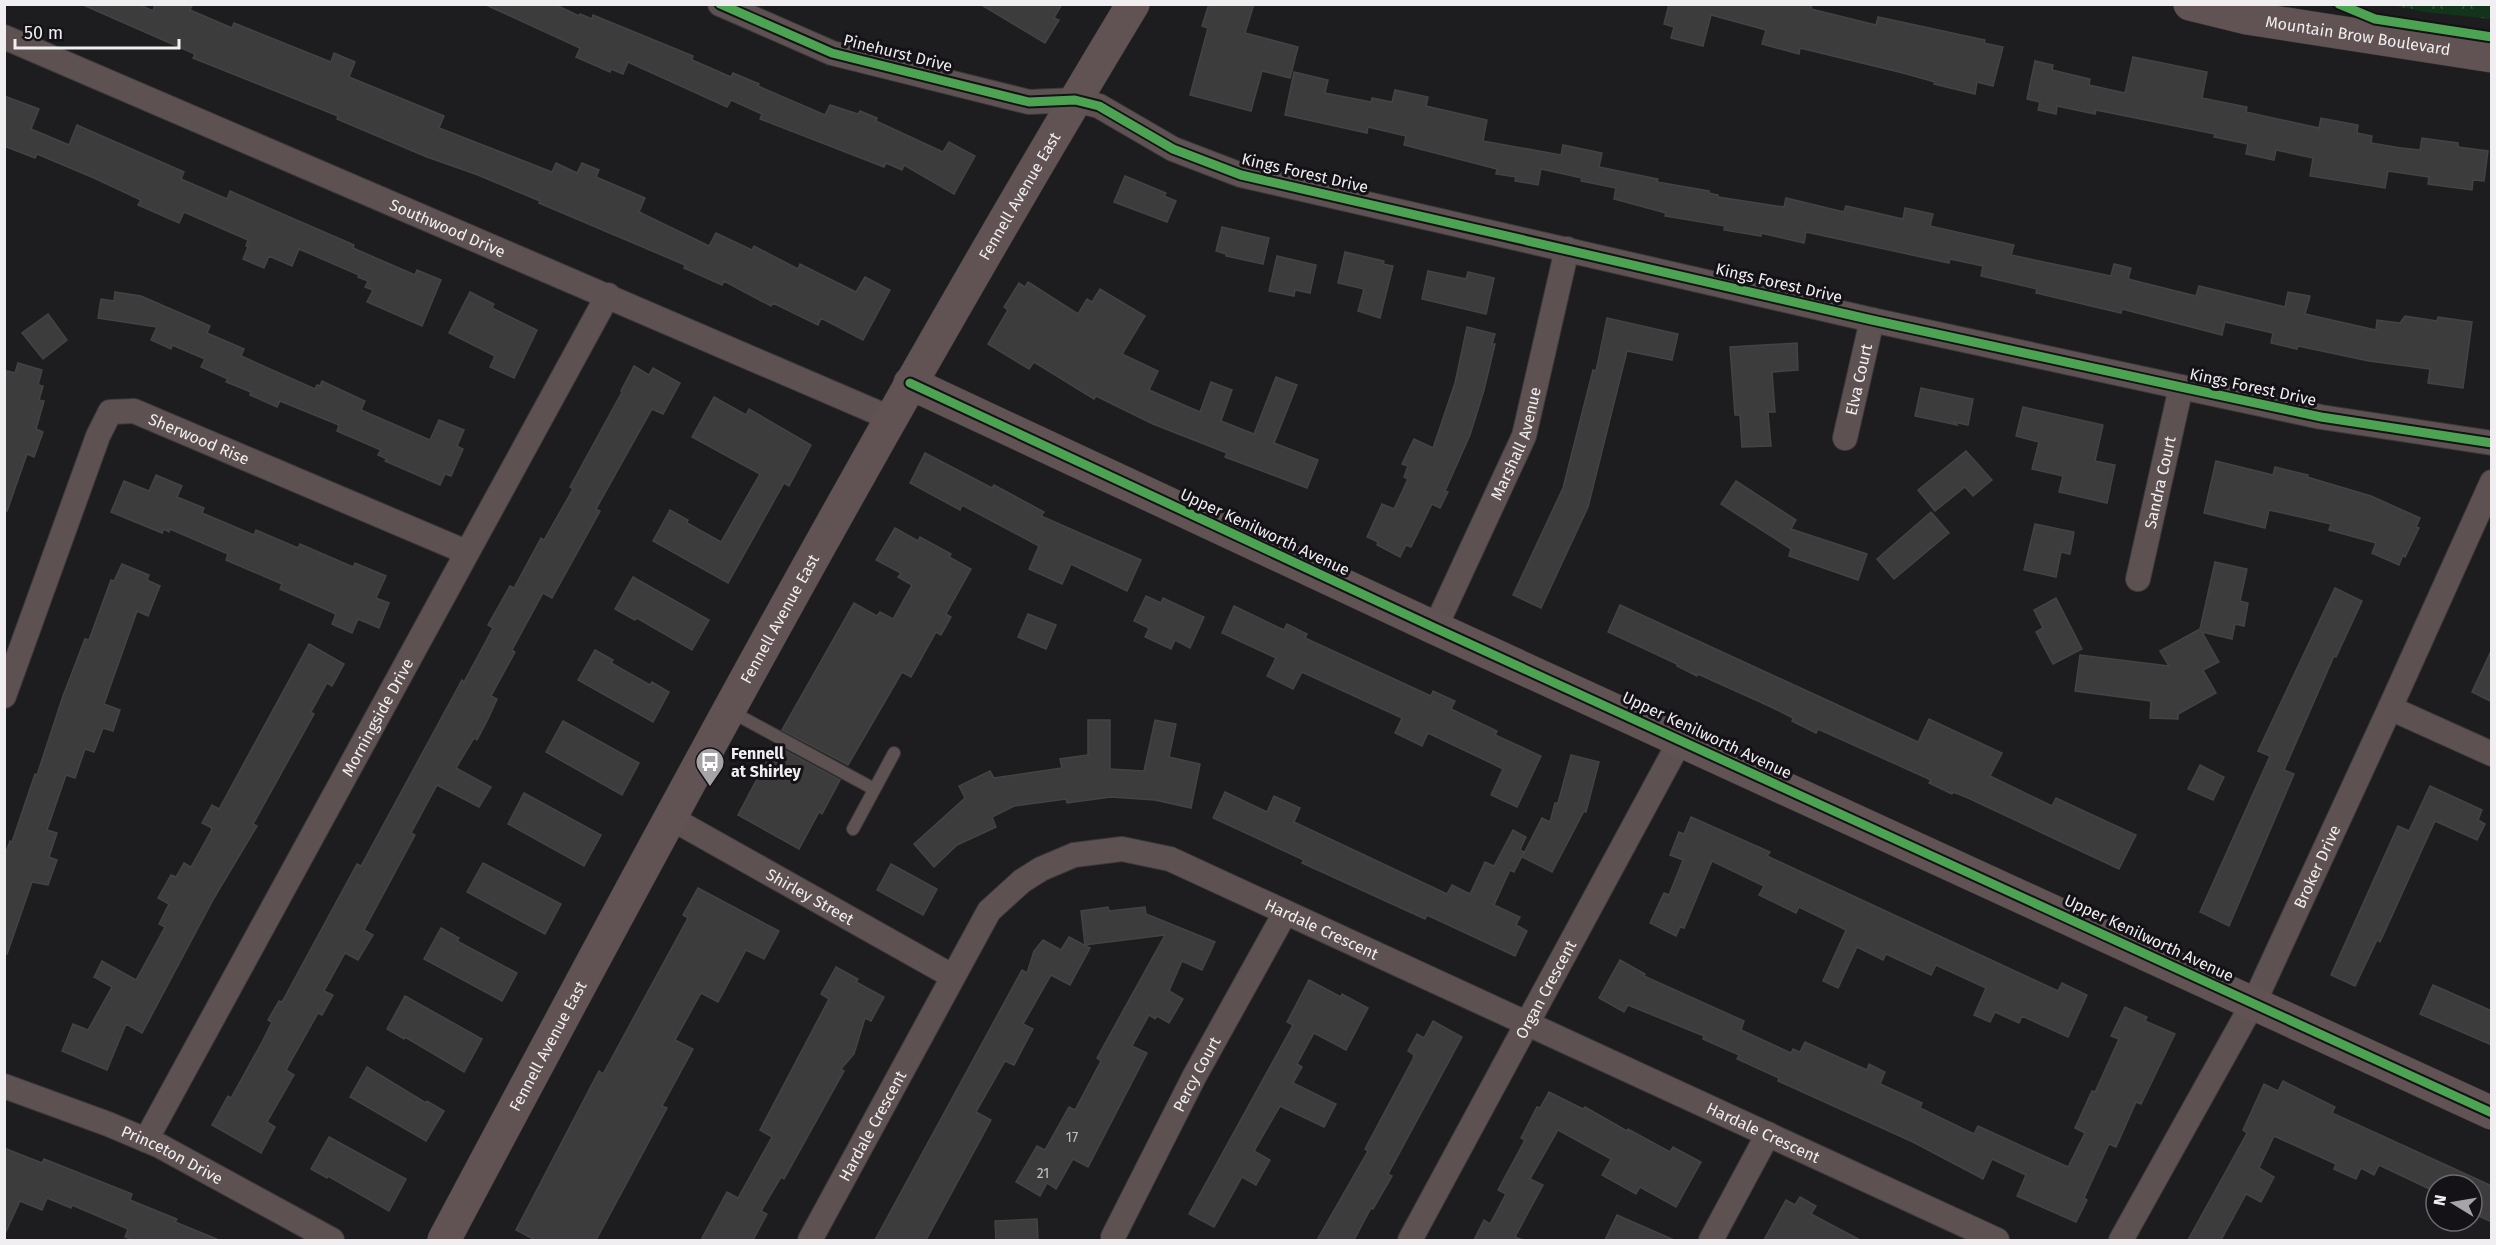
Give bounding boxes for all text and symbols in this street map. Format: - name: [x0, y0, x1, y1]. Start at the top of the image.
- scale bar: [15, 12, 178, 50]
- street label: Mountain Brow Boulevard: [2264, 12, 2452, 59]
- text: 50 m: [24, 22, 63, 44]
- street label: Pinehurst Drive: [842, 30, 954, 76]
- street label: Fennell Avenue East: [974, 129, 1064, 263]
- street label: Kings Forest Drive: [1240, 149, 1370, 197]
- street label: Southwood Drive: [387, 195, 509, 261]
- street label: Kings Forest Drive: [1714, 259, 1844, 307]
- street label: Elva Court: [1841, 342, 1876, 417]
- street label: Kings Forest Drive: [2188, 364, 2318, 410]
- street label: Marshall Avenue: [1486, 385, 1544, 503]
- street label: Sherwood Rise: [146, 409, 252, 468]
- street label: Sandra Court: [2140, 434, 2179, 530]
- street label: Upper Kenilworth Avenue: [1177, 484, 1353, 580]
- street label: Fennell Avenue East: [736, 551, 823, 687]
- street label: Morningside Drive: [337, 655, 417, 779]
- street label: Upper Kenilworth Avenue: [1619, 687, 1795, 783]
- place label: Fennell at Shirley: [731, 744, 801, 781]
- bus stop icon: Fennell at Shirley: [694, 746, 726, 788]
- street label: Broker Drive: [2289, 822, 2344, 911]
- street label: Shirley Street: [763, 864, 858, 929]
- street label: Upper Kenilworth Avenue: [2061, 890, 2237, 986]
- street label: Hardale Crescent: [1262, 895, 1382, 963]
- street label: Organ Crescent: [1511, 937, 1580, 1042]
- street label: Fennell Avenue East: [505, 977, 590, 1114]
- street label: Percy Court: [1169, 1033, 1224, 1115]
- street label: Hardale Crescent: [834, 1067, 910, 1184]
- street label: Hardale Crescent: [1703, 1098, 1823, 1167]
- street label: Princeton Drive: [119, 1121, 226, 1188]
- house number: 17: [1066, 1129, 1078, 1146]
- house number: 21: [1037, 1165, 1049, 1182]
- north arrow: [2424, 1173, 2484, 1233]
- text: N: [2429, 1193, 2450, 1207]

